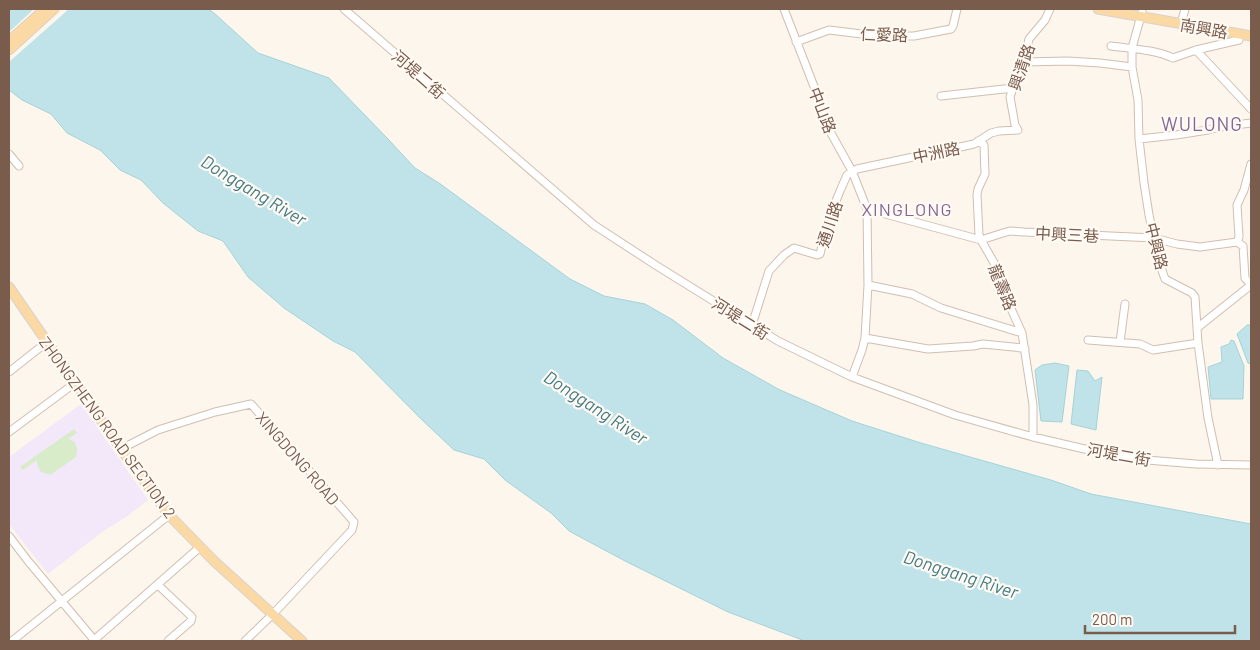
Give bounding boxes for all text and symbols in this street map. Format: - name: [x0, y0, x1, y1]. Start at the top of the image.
- street label: 南興路: [1179, 14, 1229, 42]
- street label: 仁愛路: [860, 24, 908, 44]
- street label: 興清路: [1004, 41, 1038, 93]
- street label: 河堤二街: [389, 46, 449, 102]
- street label: 中山路: [806, 84, 840, 136]
- district label: WULONG: [1161, 112, 1243, 135]
- street label: 中洲路: [911, 138, 961, 166]
- water label: Donggang River: [197, 150, 311, 230]
- street label: 通川路: [813, 198, 845, 250]
- district label: XINGLONG: [861, 198, 953, 220]
- street label: 中興路: [1142, 220, 1172, 272]
- street label: 中興三巷: [1035, 223, 1099, 245]
- street label: 龍壽路: [985, 261, 1021, 313]
- street label: 河堤二街: [709, 293, 773, 343]
- street label: ZHONGZHENG ROAD SECTION 2: [36, 333, 180, 521]
- water label: Donggang River: [540, 365, 652, 449]
- street label: XINGDONG ROAD: [252, 408, 344, 508]
- street label: 河堤二街: [1086, 439, 1152, 469]
- water label: Donggang River: [901, 545, 1022, 603]
- scale bar: [1085, 602, 1235, 634]
- text: 200 m: [1092, 610, 1132, 628]

